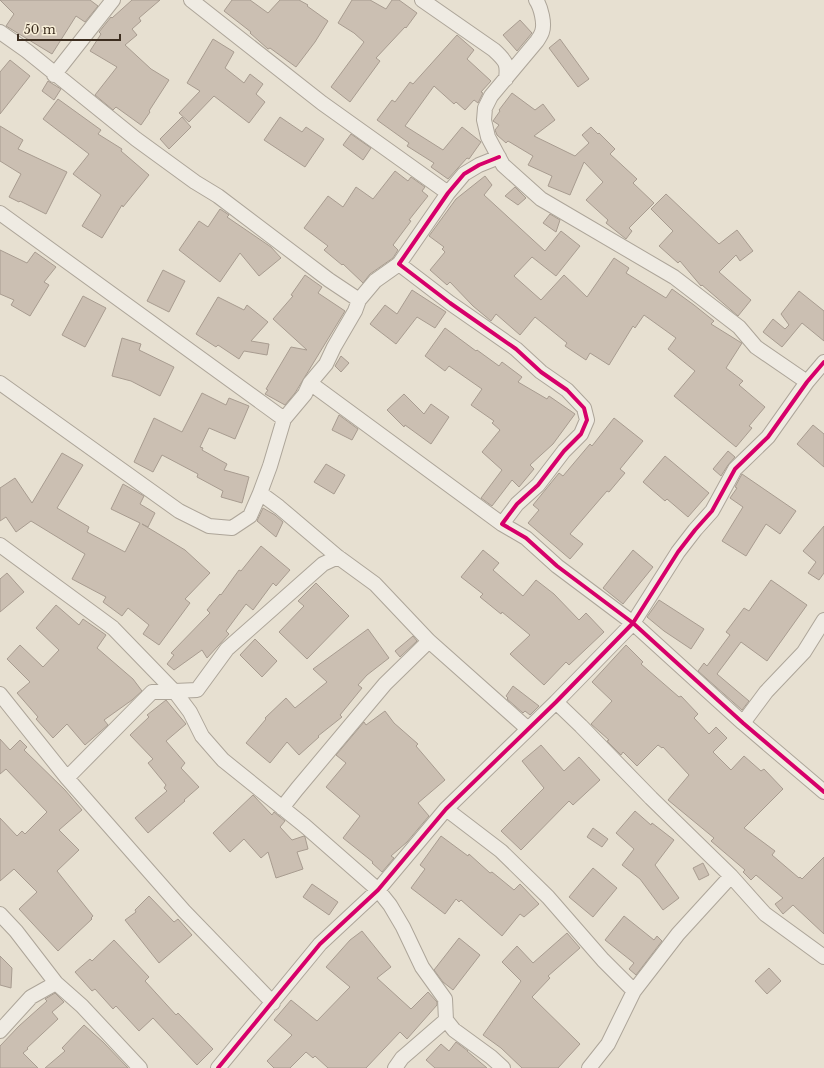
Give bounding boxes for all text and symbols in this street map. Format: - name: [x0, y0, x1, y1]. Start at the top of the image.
- scale bar: [18, 16, 120, 42]
- text: 50 m: [24, 22, 56, 37]

